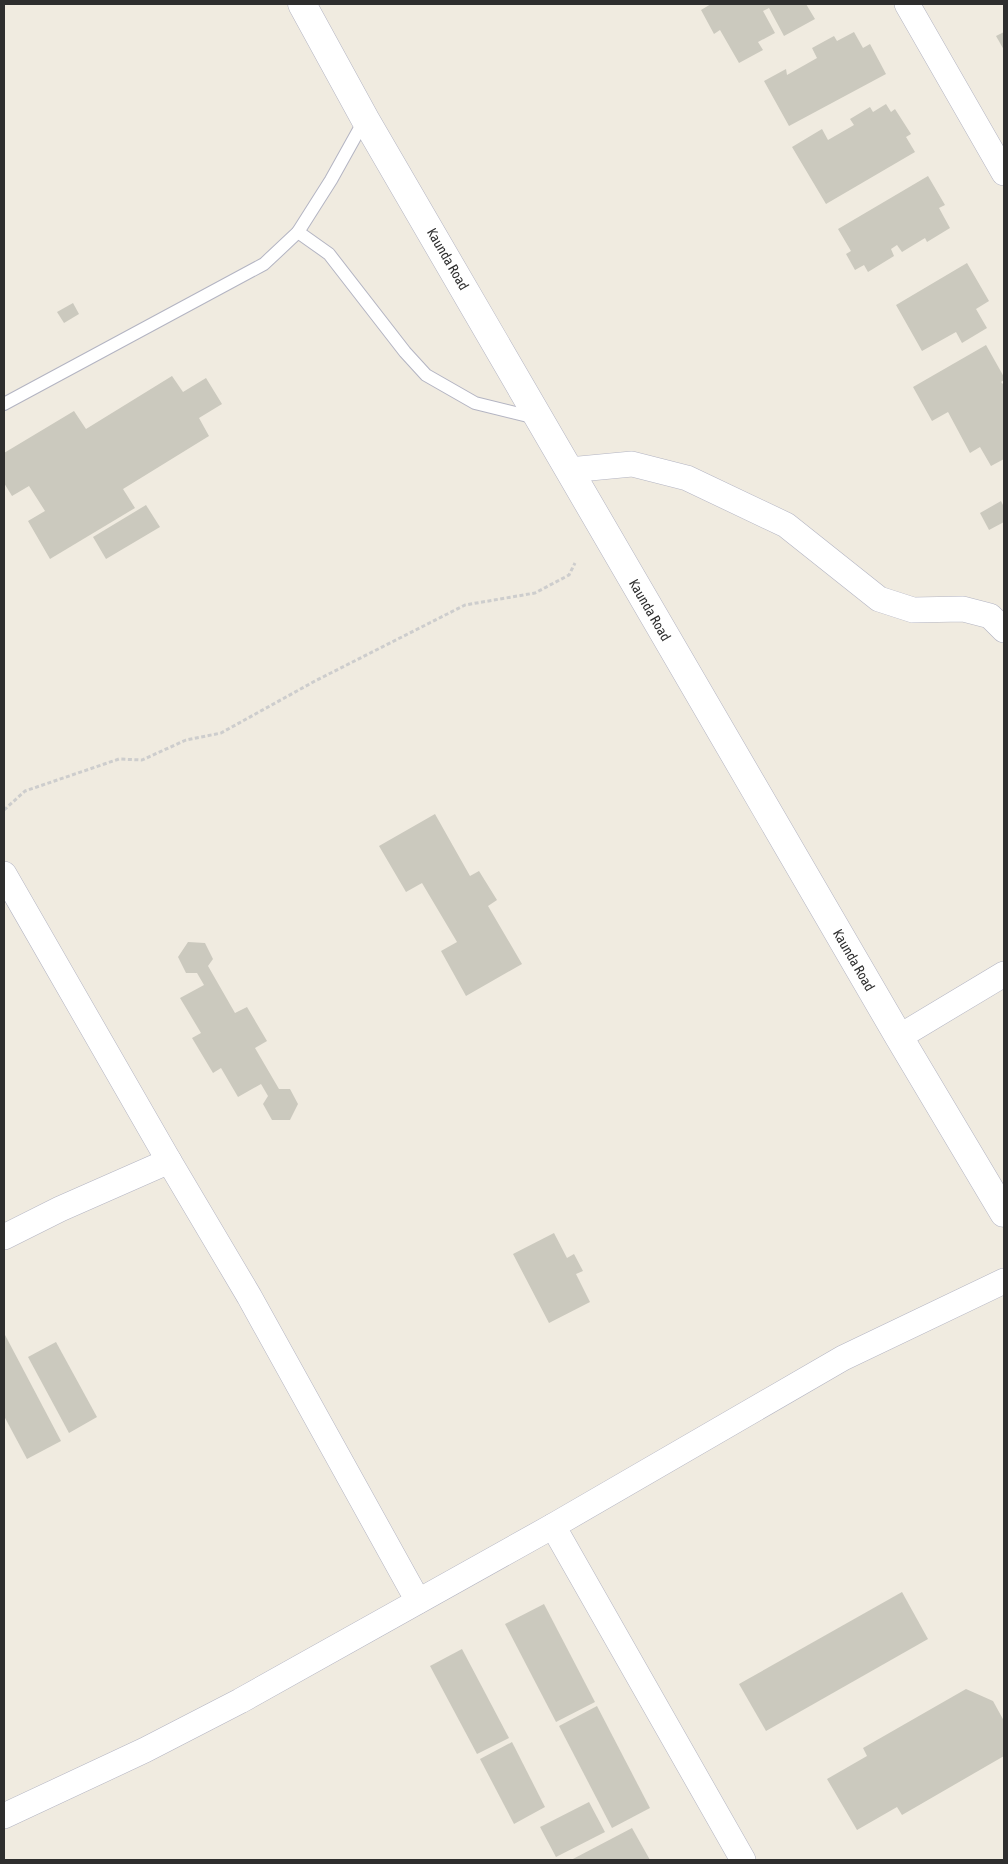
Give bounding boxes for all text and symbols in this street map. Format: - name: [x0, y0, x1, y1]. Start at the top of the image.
- street label: Kaunda Road: [424, 225, 472, 293]
- street label: Kaunda Road: [626, 576, 674, 644]
- street label: Kaunda Road: [830, 926, 878, 994]

